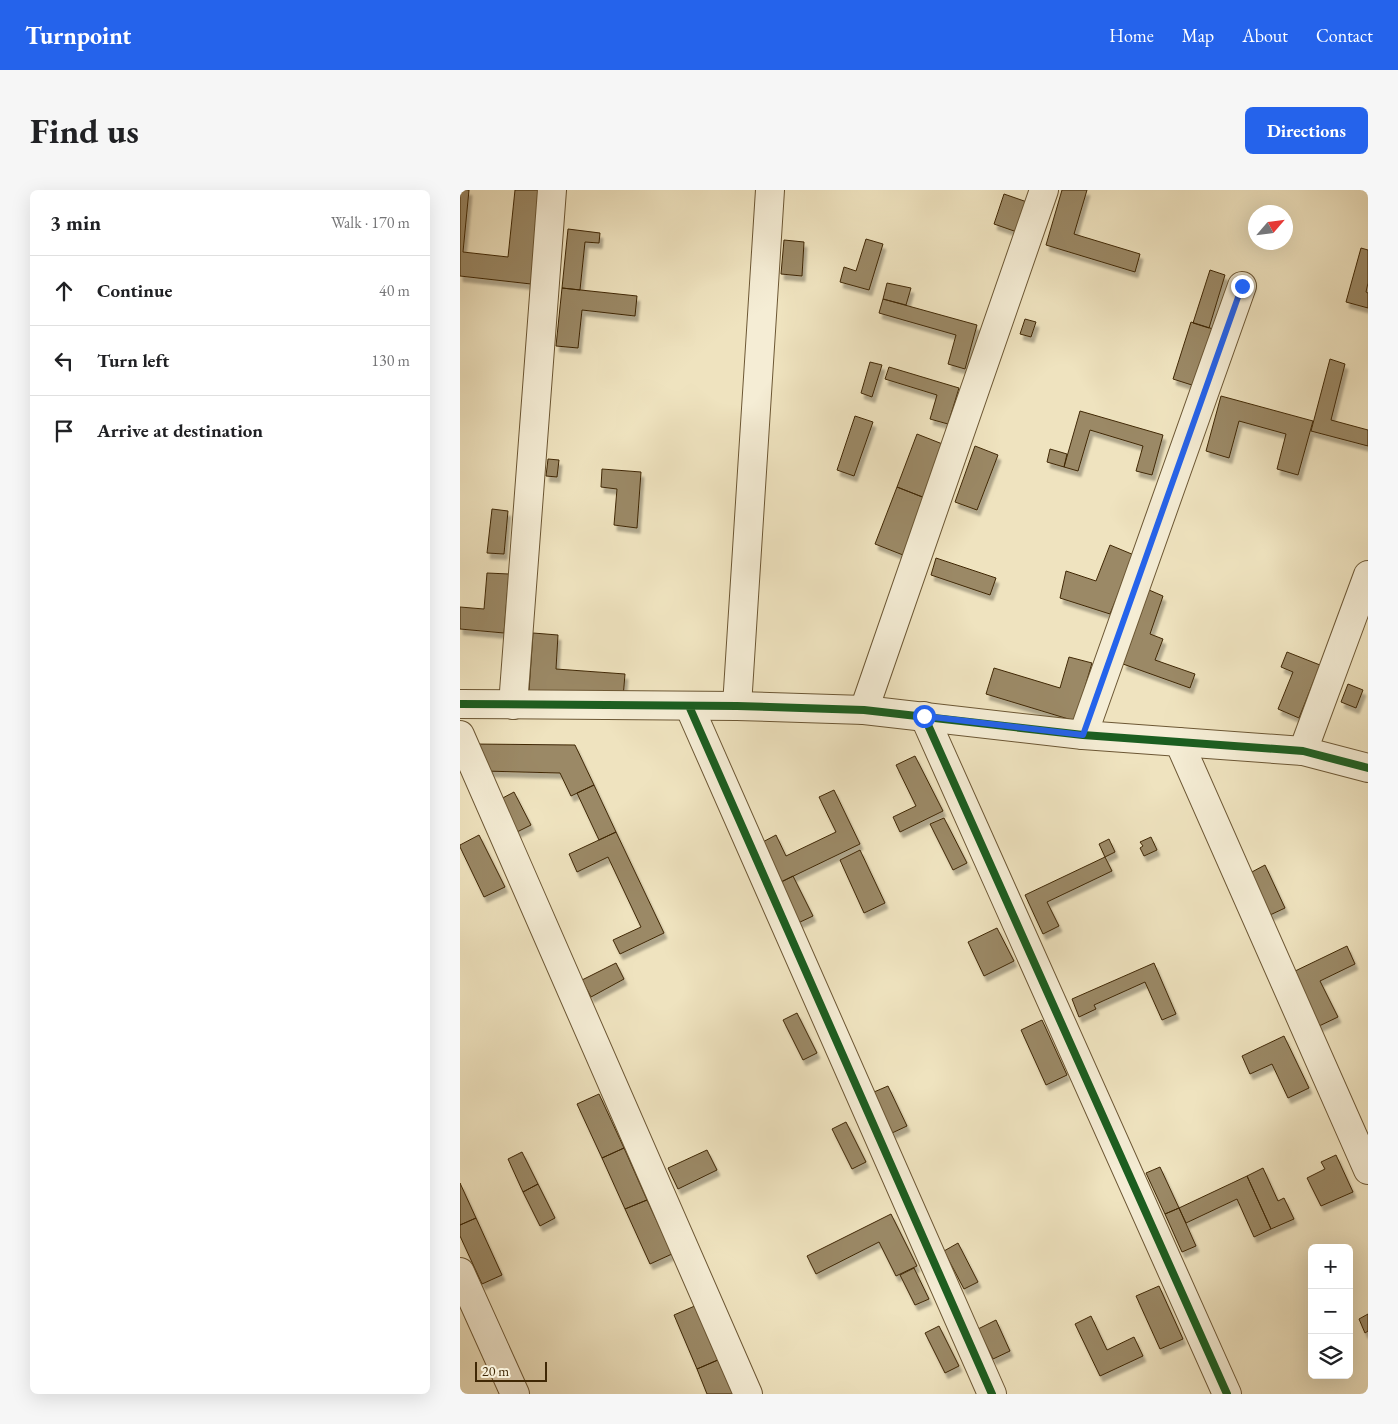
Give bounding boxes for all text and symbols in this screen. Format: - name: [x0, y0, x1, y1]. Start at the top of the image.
- text: Turnpoint: [25, 20, 131, 51]
- text: Home: [1109, 24, 1154, 47]
- text: Map: [1182, 24, 1214, 47]
- text: About: [1242, 24, 1288, 47]
- text: Contact: [1316, 24, 1373, 47]
- button: Directions: [1245, 107, 1368, 154]
- text: Find us: [30, 108, 139, 153]
- north arrow: [1248, 205, 1293, 250]
- text: 3 min: [50, 209, 101, 236]
- text: Walk · 170 m: [331, 212, 410, 233]
- route end: [1231, 275, 1254, 298]
- icon: ahead: [50, 277, 78, 305]
- text: Continue: [97, 278, 172, 303]
- text: 40 m: [379, 280, 410, 301]
- icon: left: [50, 347, 78, 375]
- text: Turn left: [97, 348, 169, 373]
- text: 130 m: [371, 350, 410, 371]
- icon: arrive: [50, 417, 78, 445]
- text: Arrive at destination: [97, 418, 263, 443]
- route start: [913, 705, 936, 728]
- map controls: [1308, 1244, 1353, 1379]
- button: +: [1308, 1244, 1353, 1289]
- button: −: [1308, 1289, 1353, 1334]
- button: layers: [1308, 1334, 1353, 1379]
- scale bar: [475, 1359, 548, 1382]
- text: 20 m: [482, 1362, 509, 1380]

